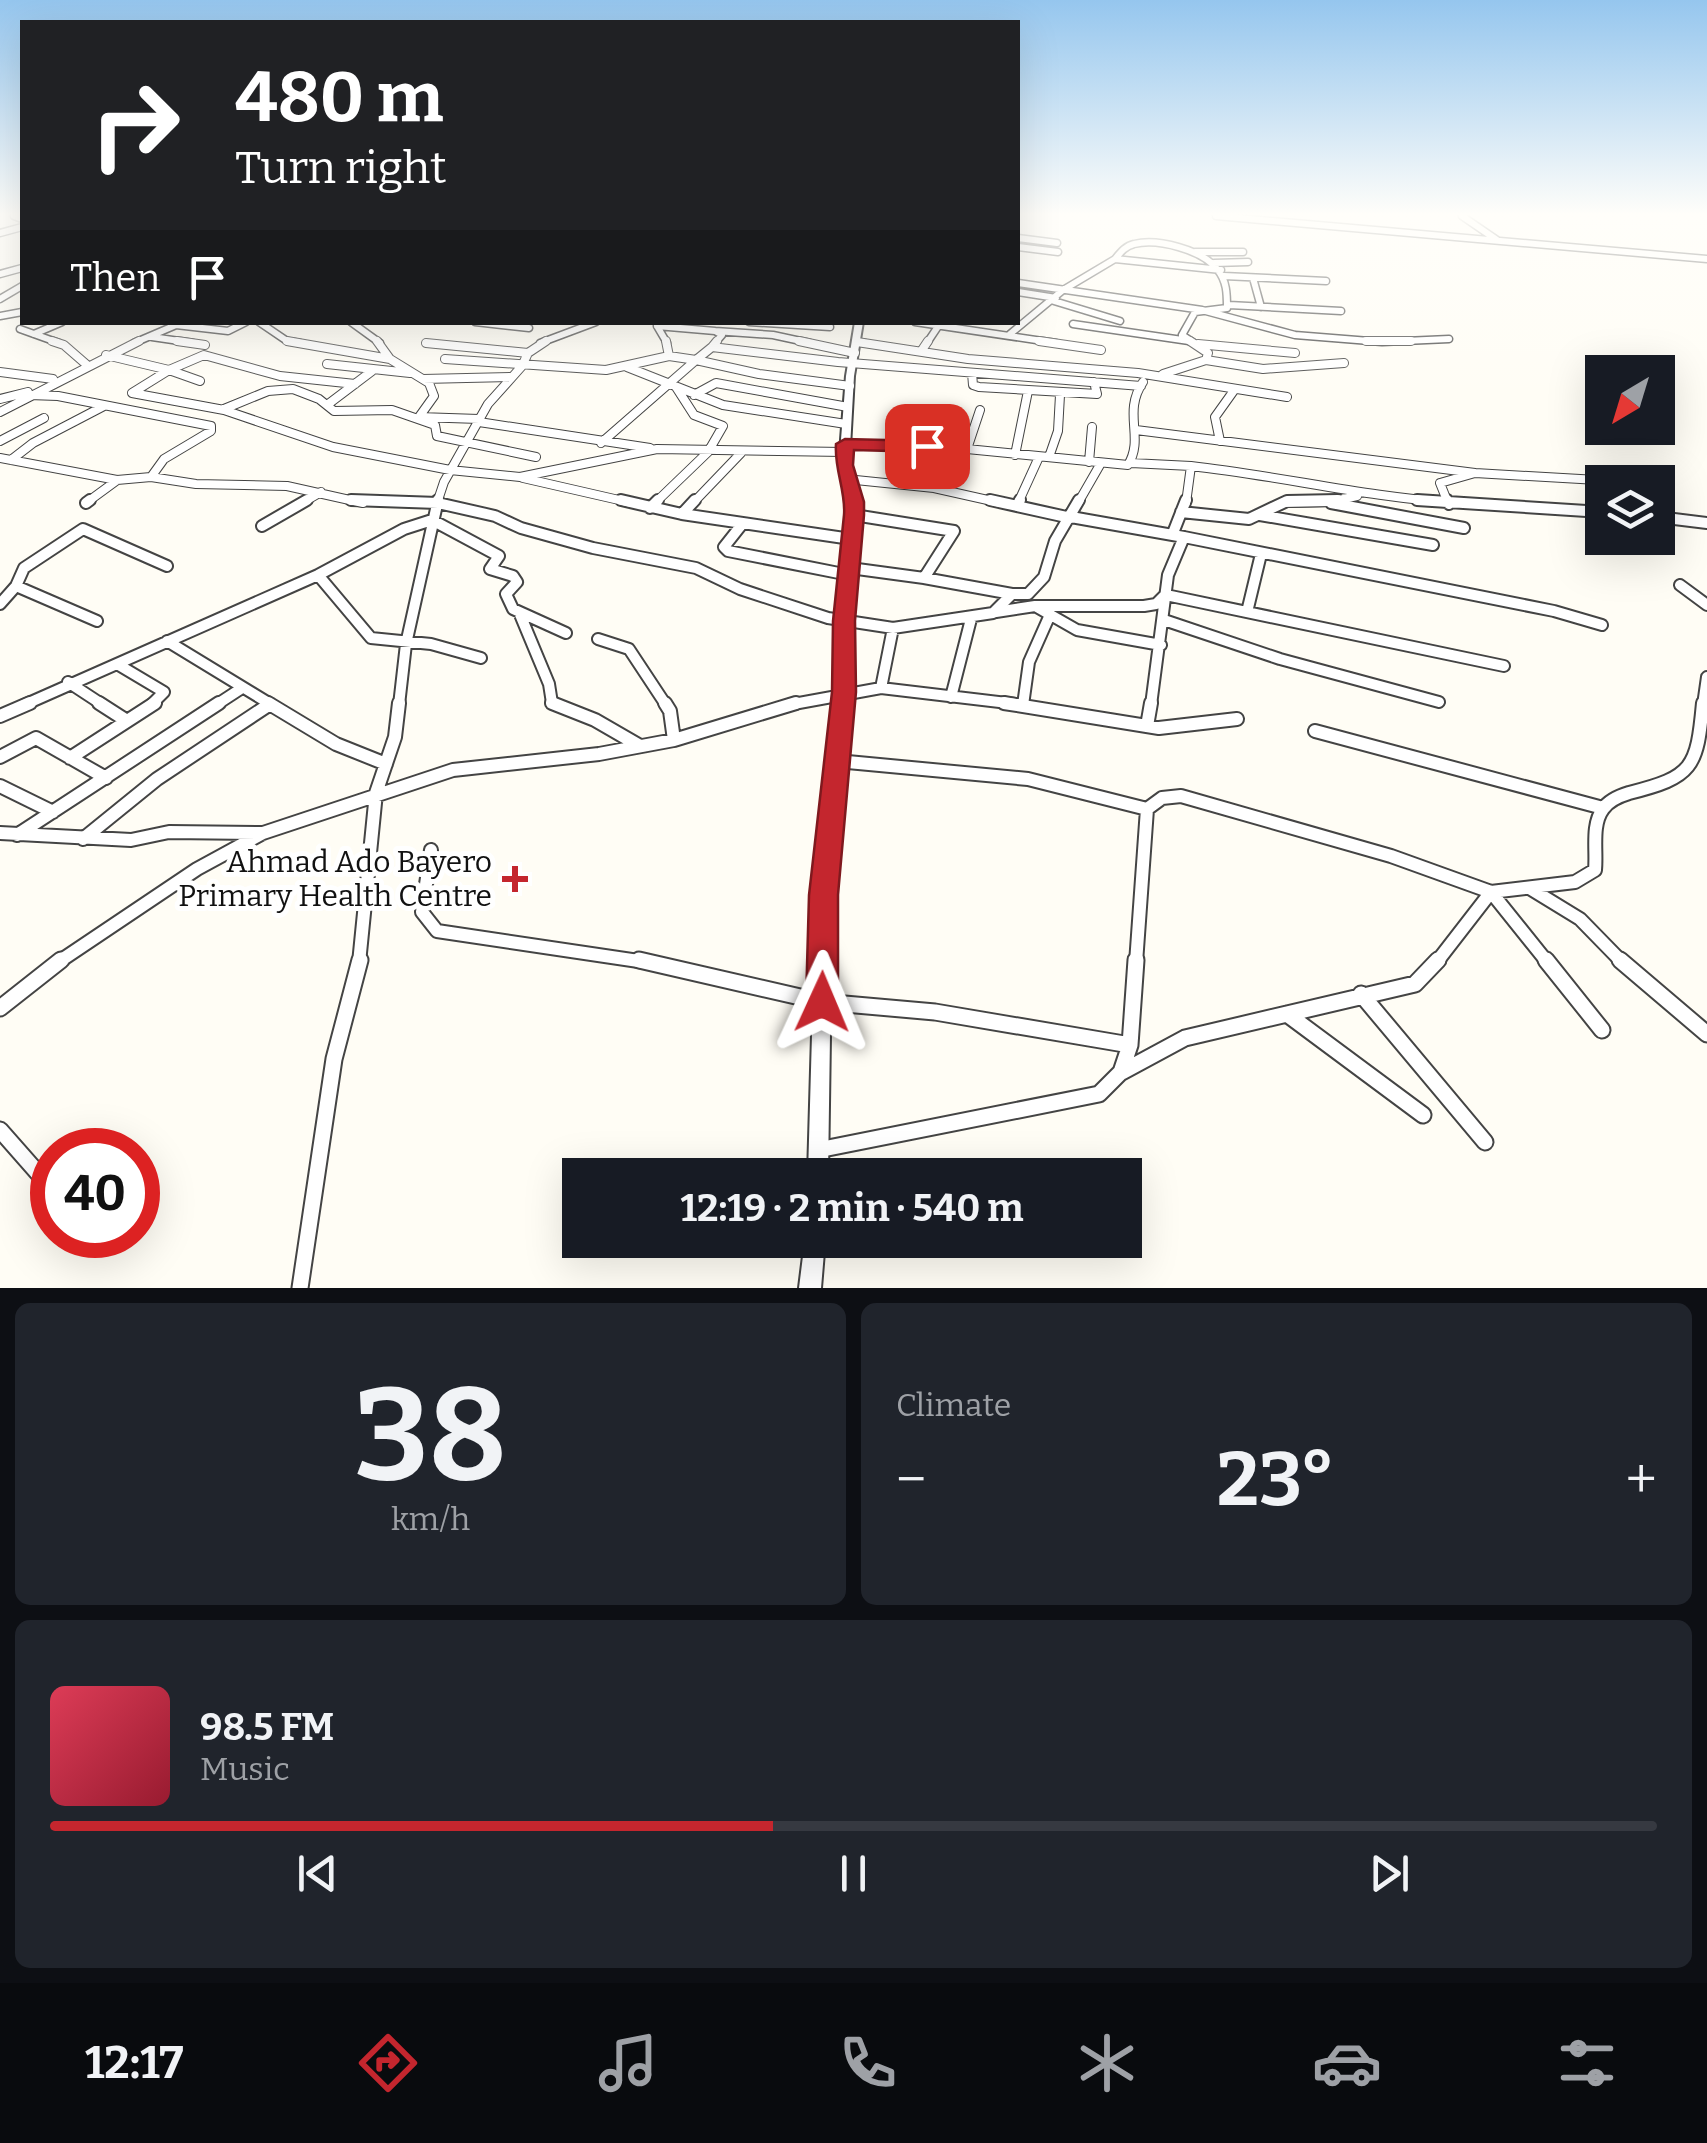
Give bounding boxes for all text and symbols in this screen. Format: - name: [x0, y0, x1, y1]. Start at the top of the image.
- text: 480 m: [235, 56, 444, 140]
- icon: right: [70, 60, 200, 190]
- text: Turn right: [235, 141, 447, 195]
- icon: arrive: [180, 250, 235, 305]
- text: Then: [70, 255, 160, 301]
- north arrow: [1585, 355, 1675, 445]
- map controls: [1585, 355, 1675, 555]
- pin: [885, 404, 970, 489]
- icon: arrive: [900, 419, 955, 474]
- button: layers: [1585, 465, 1675, 555]
- place label: Ahmad Ado Bayero Primary Health Centre: [178, 844, 492, 914]
- marker: Ahmad Ado Bayero Primary Health Centre: [502, 866, 528, 892]
- position arrow: [770, 950, 874, 1054]
- speed limit sign: 40: [30, 1128, 160, 1258]
- text: 12:19 · 2 min · 540 m: [681, 1185, 1023, 1231]
- text: 38: [354, 1357, 507, 1513]
- text: Climate: [896, 1386, 1011, 1424]
- text: 23°: [1217, 1435, 1335, 1525]
- text: −: [896, 1447, 926, 1513]
- text: +: [1626, 1447, 1657, 1513]
- text: km/h: [391, 1500, 470, 1538]
- text: 98.5 FM: [200, 1704, 334, 1750]
- text: Music: [200, 1750, 290, 1788]
- icon: previous: [290, 1846, 345, 1901]
- icon: pause: [826, 1846, 881, 1901]
- icon: next: [1362, 1846, 1417, 1901]
- icon: directions: [353, 2028, 423, 2098]
- icon: music: [593, 2028, 663, 2098]
- icon: phone: [833, 2028, 903, 2098]
- icon: climate: [1072, 2028, 1142, 2098]
- icon: car: [1312, 2028, 1382, 2098]
- icon: filters: [1552, 2028, 1622, 2098]
- text: 12:17: [85, 2036, 183, 2090]

